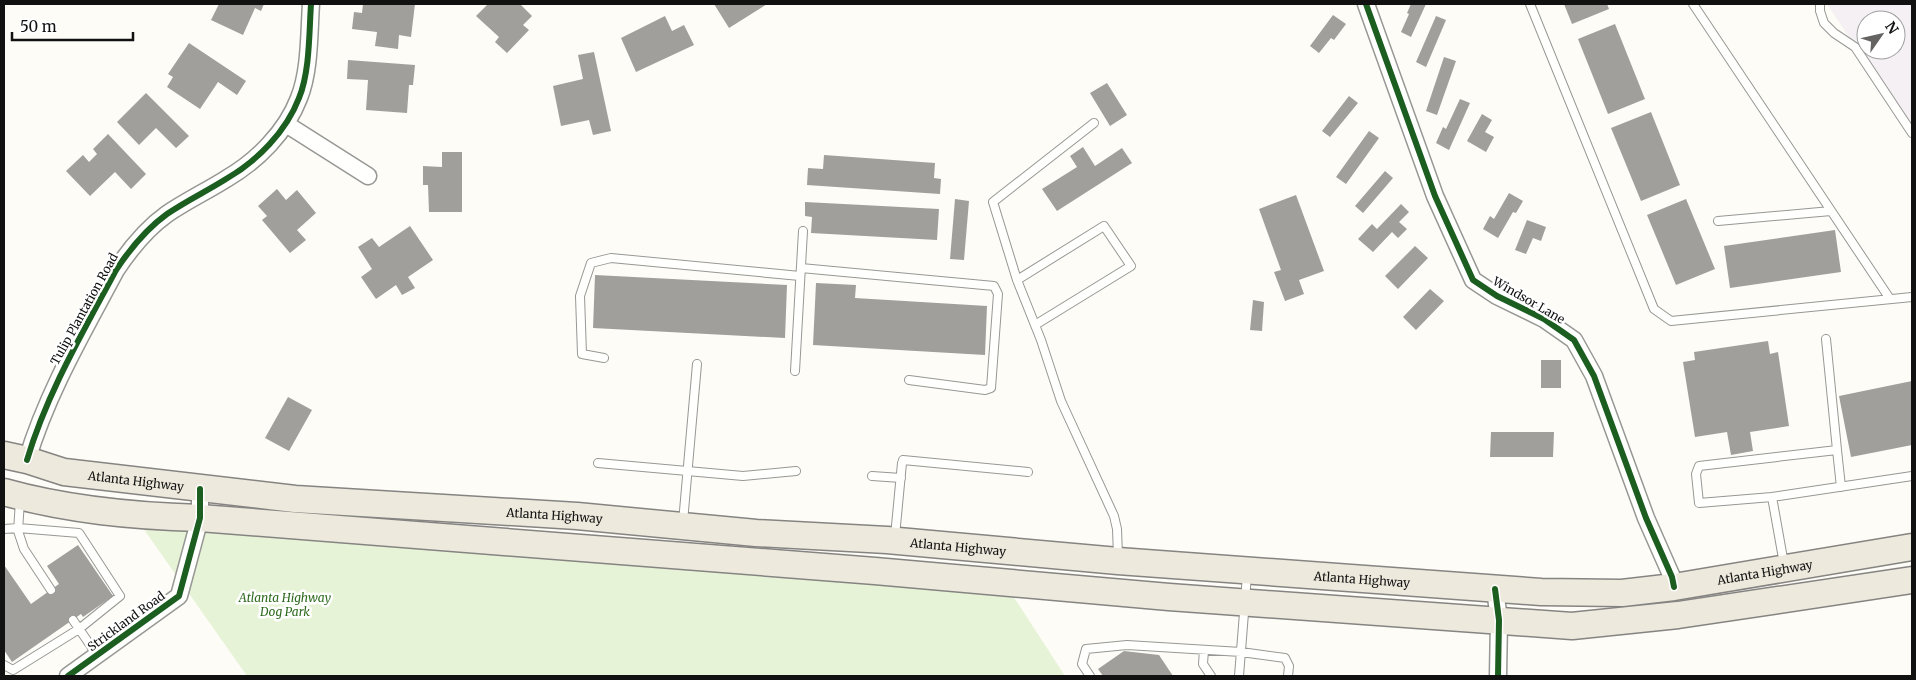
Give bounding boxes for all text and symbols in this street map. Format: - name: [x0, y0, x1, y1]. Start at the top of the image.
- scale bar: [12, 10, 134, 42]
- north arrow: [1856, 10, 1906, 60]
- text: 50 m: [20, 17, 57, 36]
- text: N: [1881, 18, 1902, 37]
- street label: Tulip Plantation Road: [47, 250, 121, 368]
- street label: Windsor Lane: [1489, 273, 1568, 327]
- street label: Atlanta Highway: [86, 467, 185, 493]
- street label: Atlanta Highway: [505, 504, 603, 526]
- street label: Atlanta Highway: [908, 535, 1007, 558]
- street label: Atlanta Highway: [1715, 556, 1814, 587]
- street label: Atlanta Highway: [1312, 568, 1411, 590]
- street label: Strickland Road: [84, 588, 168, 654]
- park label: Atlanta Highway Dog Park: [238, 590, 332, 619]

